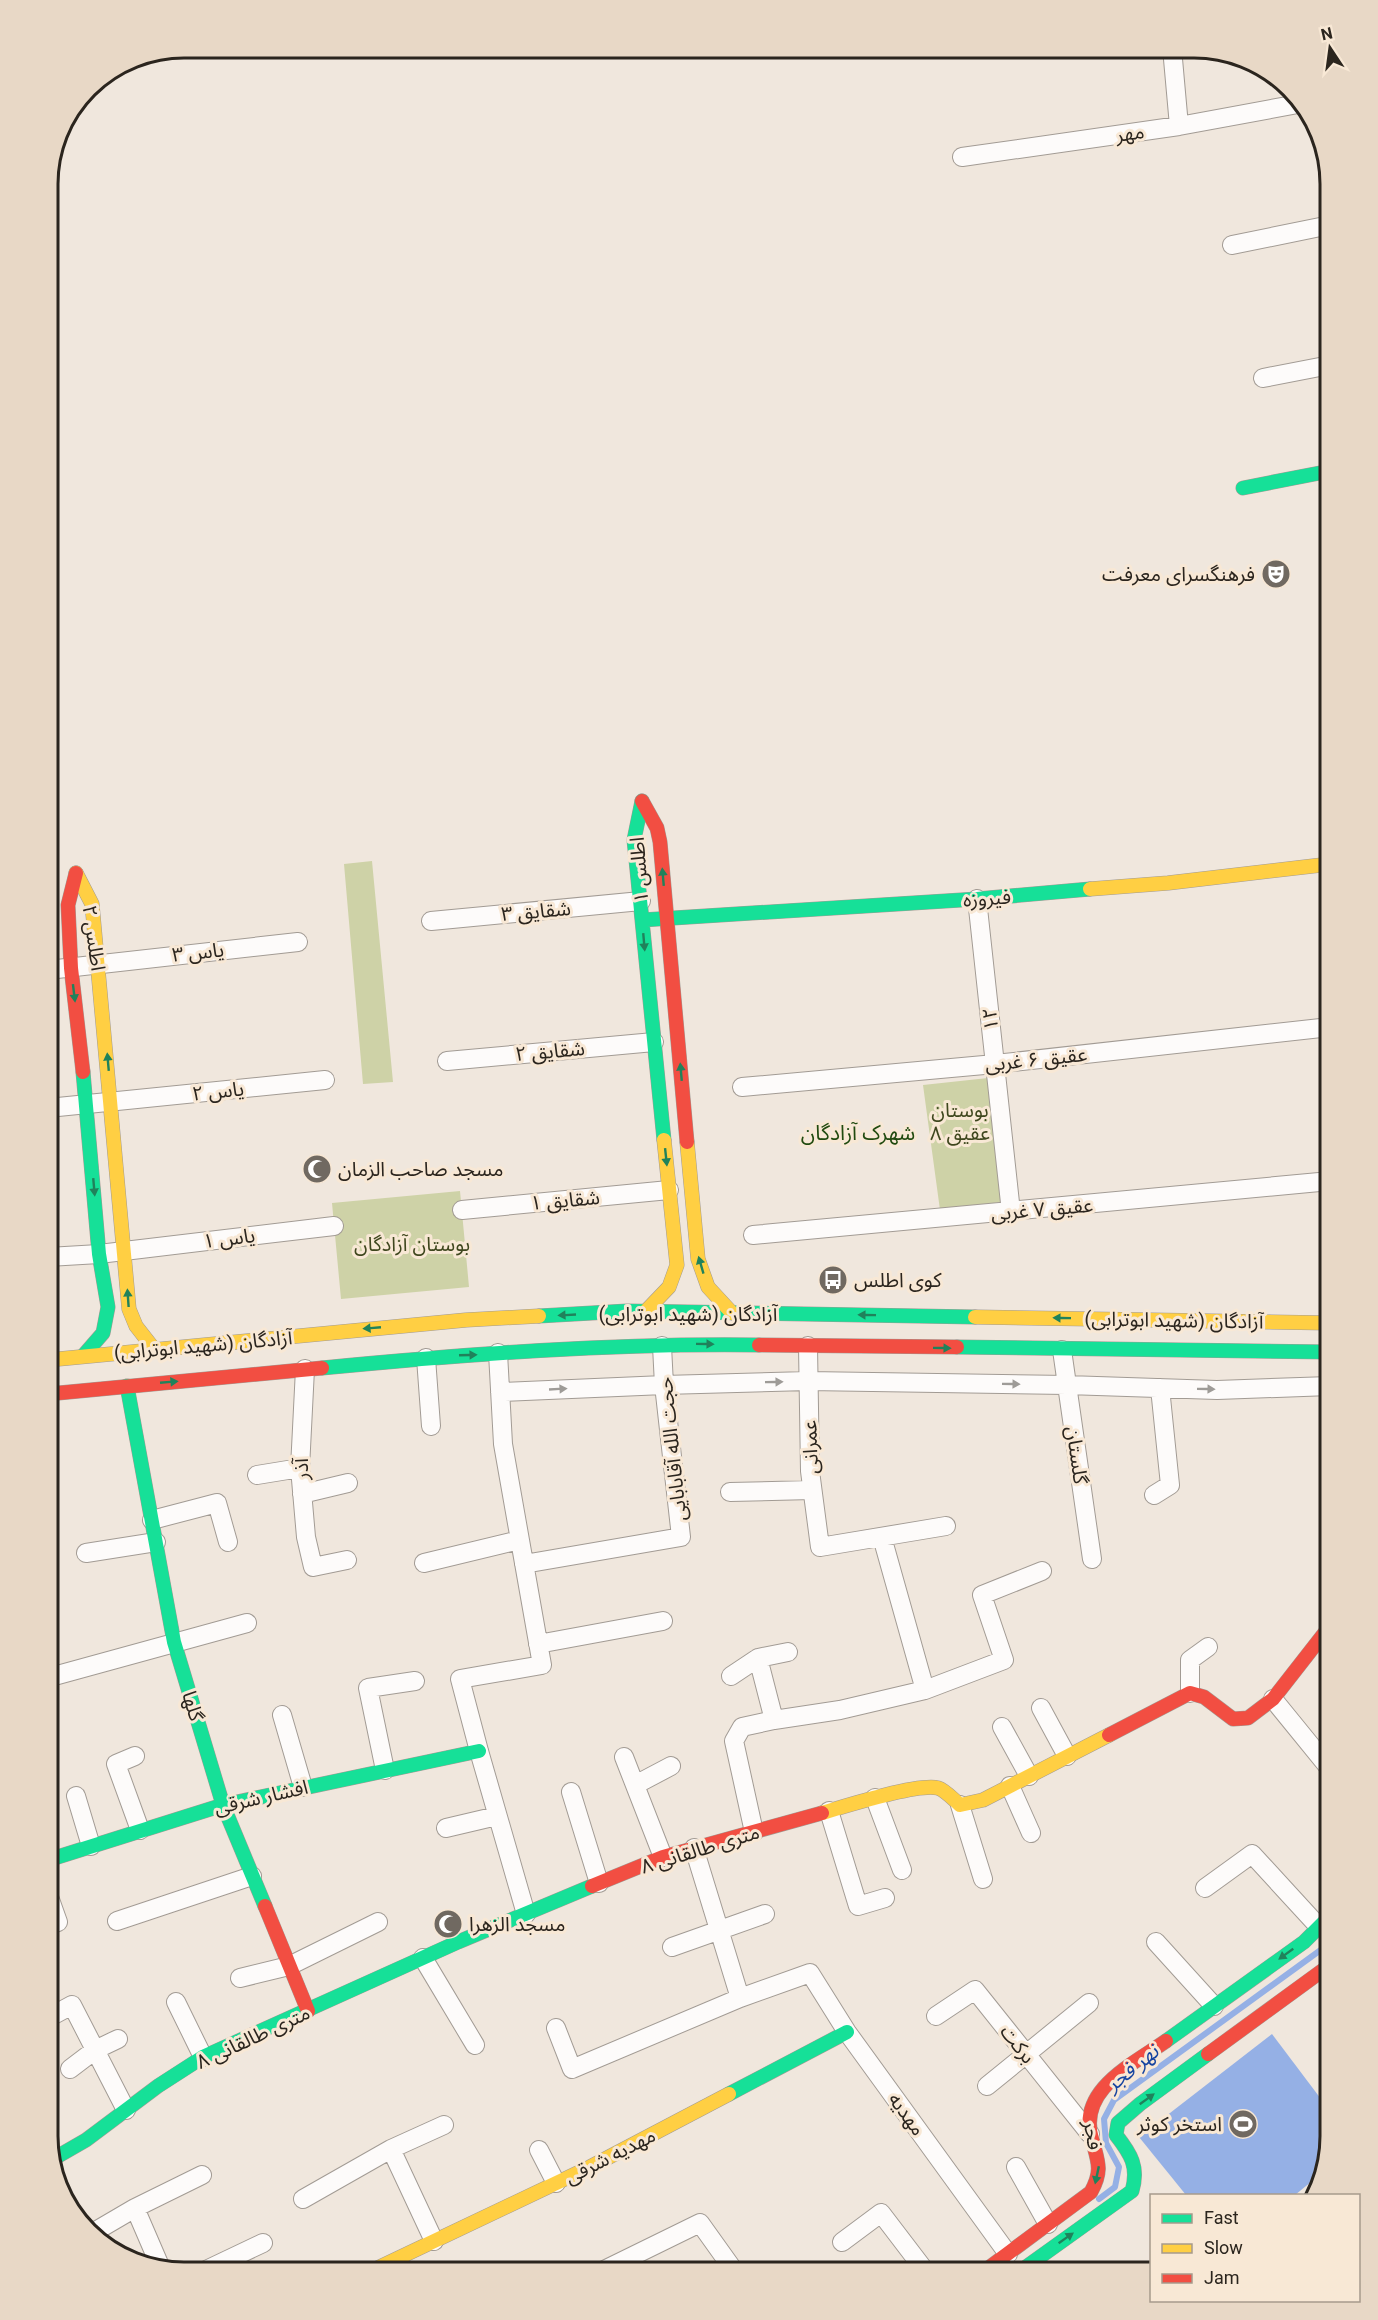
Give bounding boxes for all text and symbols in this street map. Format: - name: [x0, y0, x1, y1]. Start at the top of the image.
- north arrow: [1300, 18, 1360, 78]
- text: N: [1319, 23, 1334, 44]
- street label: مهر: [1113, 119, 1146, 147]
- theatre icon: فرهنگسرای معرفت: [1260, 558, 1292, 590]
- place label: فرهنگسرای معرفت: [1102, 562, 1255, 586]
- street label: اطلس ۱: [625, 836, 653, 904]
- one-way arrow: [658, 868, 668, 887]
- street label: فیروزه: [962, 884, 1012, 912]
- street label: شقایق ۳: [500, 896, 572, 927]
- street label: اطلس ۲: [78, 904, 110, 972]
- one-way arrow: [639, 933, 649, 952]
- street label: یاس ۳: [171, 937, 225, 967]
- one-way arrow: [69, 983, 79, 1002]
- street label: ۱۲: [977, 1006, 1003, 1032]
- street label: شقایق ۲: [514, 1036, 586, 1067]
- street label: عقیق ۶ غربی: [984, 1042, 1088, 1077]
- one-way arrow: [103, 1053, 113, 1072]
- one-way arrow: [676, 1062, 686, 1081]
- street label: یاس ۲: [191, 1076, 245, 1106]
- park label: بوستان عقیق ۸: [930, 1098, 990, 1146]
- district label: شهرک آزادگان: [801, 1121, 915, 1145]
- one-way arrow: [661, 1148, 670, 1167]
- mosque icon: مسجد صاحب الزمان: [301, 1153, 333, 1185]
- place label: مسجد صاحب الزمان: [338, 1157, 503, 1181]
- one-way arrow: [89, 1177, 98, 1196]
- street label: شقایق ۱: [529, 1185, 601, 1216]
- street label: عقیق ۷ غربی: [990, 1193, 1094, 1226]
- street label: یاس ۱: [202, 1223, 256, 1253]
- park label: بوستان آزادگان: [354, 1232, 470, 1256]
- one-way arrow: [696, 1256, 705, 1274]
- bus stop icon: کوی اطلس: [817, 1264, 849, 1296]
- place label: کوی اطلس: [854, 1268, 942, 1292]
- one-way arrow: [123, 1289, 133, 1308]
- street label: آزادگان (شهید ابوترابی): [598, 1302, 779, 1326]
- street label: آزادگان (شهید ابوترابی): [1084, 1306, 1265, 1334]
- one-way arrow: [557, 1310, 576, 1319]
- one-way arrow: [857, 1311, 876, 1320]
- one-way arrow: [1052, 1314, 1071, 1323]
- one-way arrow: [363, 1323, 382, 1333]
- street label: آزادگان (شهید ابوترابی): [113, 1325, 294, 1365]
- one-way arrow: [695, 1339, 714, 1349]
- one-way arrow: [932, 1343, 951, 1353]
- one-way arrow: [458, 1350, 477, 1359]
- street label: حجت الله آقابابایی: [653, 1376, 691, 1522]
- one-way arrow: [160, 1377, 179, 1387]
- one-way arrow: [765, 1377, 784, 1387]
- one-way arrow: [1002, 1379, 1021, 1389]
- one-way arrow: [549, 1385, 568, 1394]
- one-way arrow: [1196, 1385, 1215, 1394]
- street label: عمرانی: [797, 1420, 823, 1474]
- street label: گلستان: [1061, 1424, 1093, 1486]
- street label: آذر: [289, 1457, 313, 1481]
- street label: گلها: [177, 1688, 209, 1725]
- street label: افشار شرقی: [212, 1775, 310, 1819]
- street label: ۸ متری طالقانی: [638, 1820, 762, 1878]
- mosque icon: مسجد الزهرا: [432, 1908, 464, 1940]
- place label: مسجد الزهرا: [469, 1912, 566, 1936]
- one-way arrow: [1279, 1948, 1294, 1960]
- street label: ۸ متری طالقانی: [192, 2000, 314, 2074]
- street label: برکت: [995, 2020, 1041, 2068]
- water label: نهر فجر: [1099, 2039, 1164, 2098]
- street label: مهدیه: [883, 2088, 931, 2140]
- one-way arrow: [1139, 2093, 1155, 2105]
- sports icon: استخر کوثر: [1227, 2108, 1259, 2140]
- place label: استخر کوثر: [1136, 2112, 1222, 2136]
- street label: فجر: [1078, 2117, 1107, 2152]
- street label: مهدیه شرقی: [561, 2123, 659, 2189]
- one-way arrow: [1092, 2166, 1101, 2185]
- legend: [1150, 2194, 1360, 2302]
- text: Fast: [1204, 2207, 1239, 2228]
- one-way arrow: [1058, 2232, 1074, 2244]
- text: Slow: [1204, 2237, 1243, 2258]
- text: Jam: [1204, 2267, 1240, 2288]

